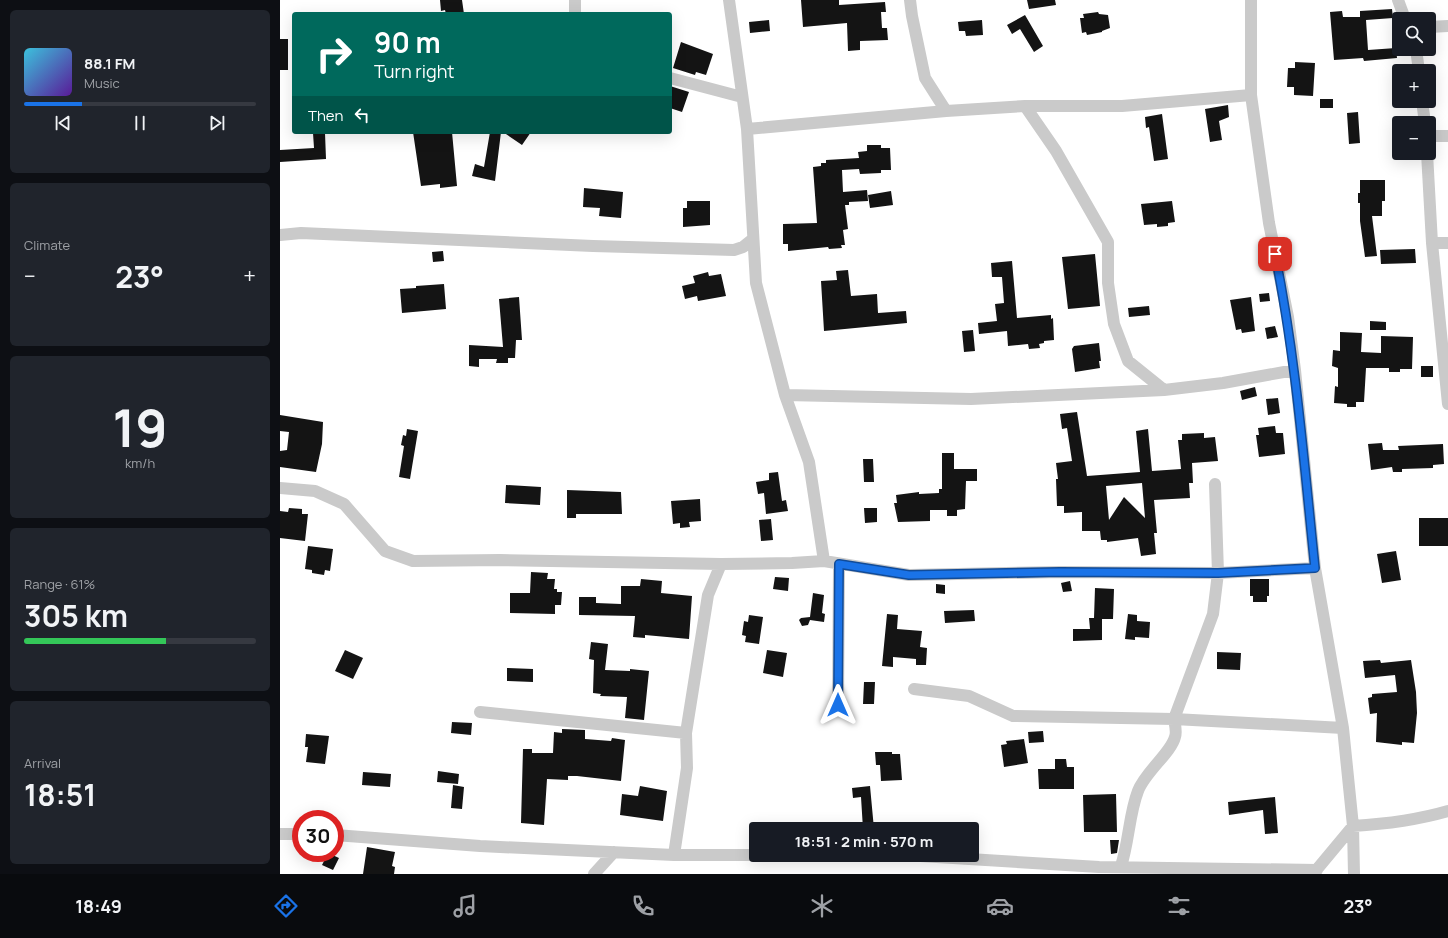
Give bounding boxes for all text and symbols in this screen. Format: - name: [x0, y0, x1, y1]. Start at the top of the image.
- map controls: [1392, 12, 1436, 160]
- button: search: [1392, 12, 1436, 56]
- text: 90 m: [374, 23, 441, 61]
- icon: right: [308, 28, 360, 80]
- text: 88.1 FM: [84, 53, 135, 74]
- text: Turn right: [374, 59, 455, 83]
- button: +: [1392, 64, 1436, 108]
- text: Music: [84, 74, 120, 92]
- icon: left: [351, 104, 373, 126]
- text: Then: [308, 105, 343, 126]
- icon: previous: [52, 112, 74, 134]
- icon: pause: [129, 112, 151, 134]
- icon: next: [206, 112, 228, 134]
- button: −: [1392, 116, 1436, 160]
- text: Climate: [24, 236, 70, 254]
- pin: [1258, 237, 1292, 271]
- icon: arrive: [1264, 243, 1286, 265]
- text: 23°: [115, 256, 164, 297]
- text: −: [24, 261, 36, 291]
- text: +: [243, 261, 256, 291]
- text: 19: [112, 392, 168, 463]
- text: km/h: [125, 454, 155, 472]
- text: Range · 61%: [24, 575, 95, 593]
- text: 305 km: [24, 595, 128, 636]
- position arrow: [817, 684, 859, 726]
- text: Arrival: [24, 754, 61, 772]
- text: 18:51: [24, 774, 97, 815]
- speed limit sign: 30: [292, 810, 344, 862]
- text: 18:51 · 2 min · 570 m: [795, 831, 933, 852]
- icon: directions: [272, 892, 300, 920]
- icon: music: [451, 892, 479, 920]
- icon: phone: [629, 892, 657, 920]
- icon: climate: [808, 892, 836, 920]
- icon: car: [986, 892, 1014, 920]
- icon: filters: [1165, 892, 1193, 920]
- text: 18:49: [75, 894, 122, 918]
- text: 23°: [1343, 894, 1373, 918]

